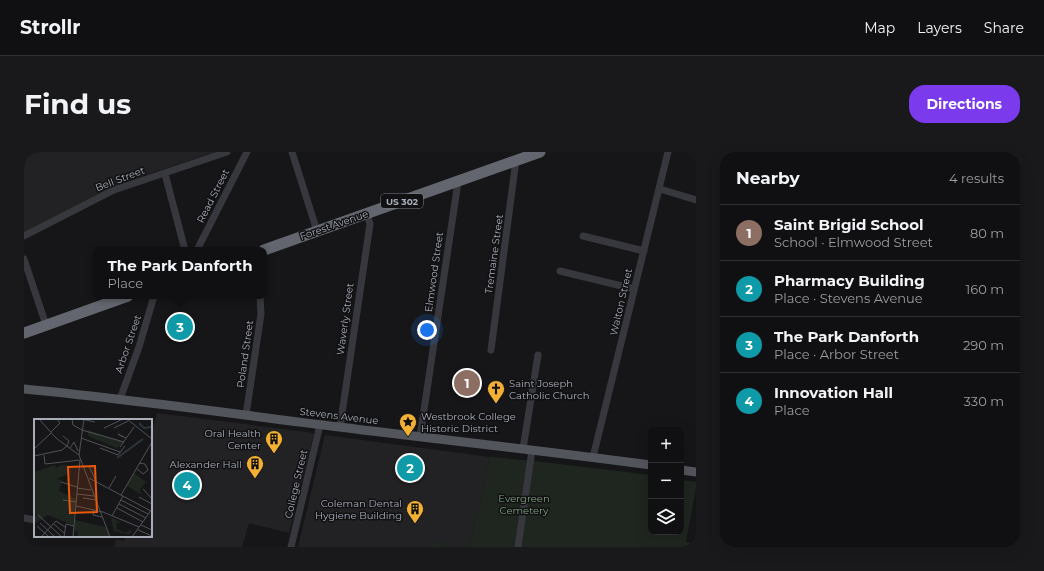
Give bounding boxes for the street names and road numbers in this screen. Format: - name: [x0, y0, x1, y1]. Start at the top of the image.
- street label: Bell Street: [93, 164, 147, 194]
- street label: Read Street: [194, 167, 232, 225]
- road number: US 302: [381, 194, 423, 208]
- street label: Forest Avenue: [298, 207, 370, 243]
- street label: Tremaine Street: [482, 213, 506, 295]
- street label: Elmwood Street: [422, 231, 446, 313]
- street label: Walton Street: [607, 267, 635, 337]
- street label: Waverly Street: [334, 282, 356, 356]
- street label: Arbor Street: [112, 313, 144, 375]
- street label: Poland Street: [234, 319, 256, 389]
- street label: Stevens Avenue: [299, 405, 379, 427]
- street label: College Street: [282, 448, 310, 520]

